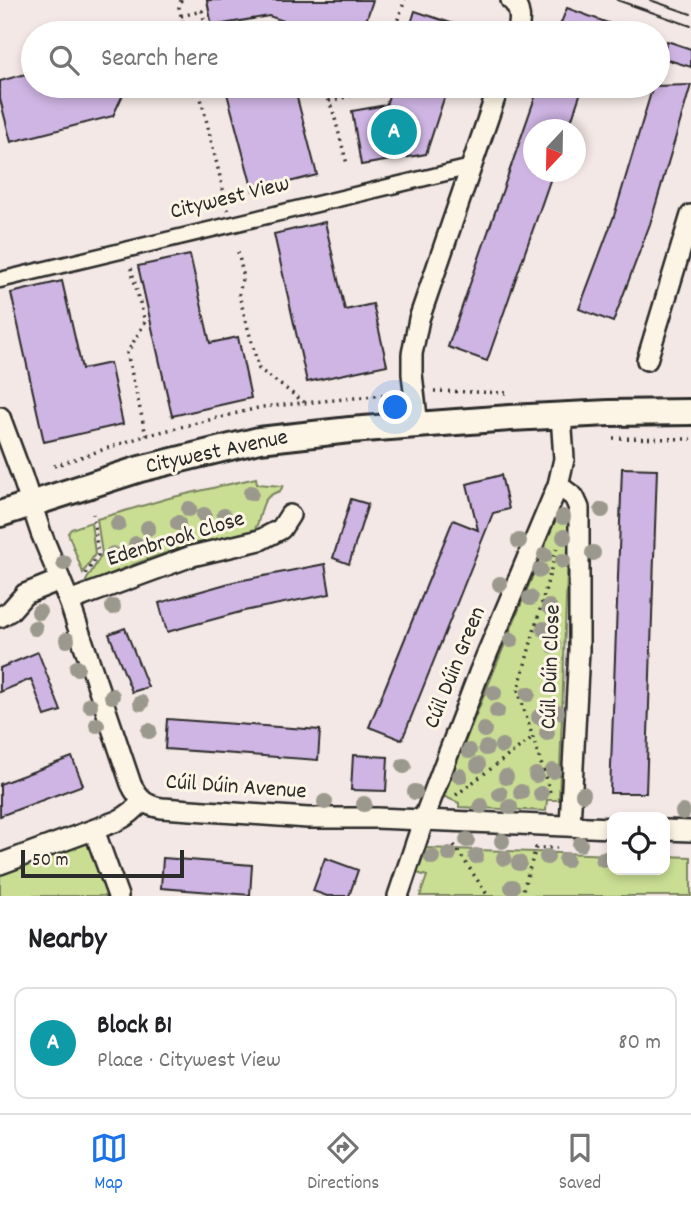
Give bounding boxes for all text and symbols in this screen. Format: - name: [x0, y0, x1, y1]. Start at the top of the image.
- search box: [21, 21, 670, 98]
- icon: search: [45, 41, 83, 79]
- text: Search here: [101, 41, 219, 78]
- pin: A: [371, 106, 417, 158]
- north arrow: [523, 119, 586, 182]
- street label: Citywest View: [167, 168, 293, 230]
- your location: [378, 390, 412, 424]
- street label: Citywest Avenue: [143, 422, 291, 484]
- street label: Edenbrook Close: [103, 503, 249, 577]
- street label: Cúil Dúin Green: [417, 602, 495, 734]
- street label: Cúil Dúin Close: [533, 604, 571, 730]
- street label: Cúil Dúin Avenue: [164, 767, 308, 809]
- map controls: [607, 812, 670, 875]
- button: locate: [607, 812, 670, 875]
- scale bar: [21, 847, 184, 879]
- text: 50 m: [32, 848, 69, 875]
- text: Nearby: [28, 920, 106, 963]
- text: Block B1: [97, 1008, 172, 1045]
- text: A: [47, 1027, 59, 1060]
- text: 80 m: [618, 1027, 661, 1060]
- text: Place · Citywest View: [97, 1045, 281, 1078]
- tab: Map: [90, 1129, 128, 1198]
- tab: Directions: [307, 1129, 379, 1198]
- tab: Saved: [559, 1129, 601, 1198]

